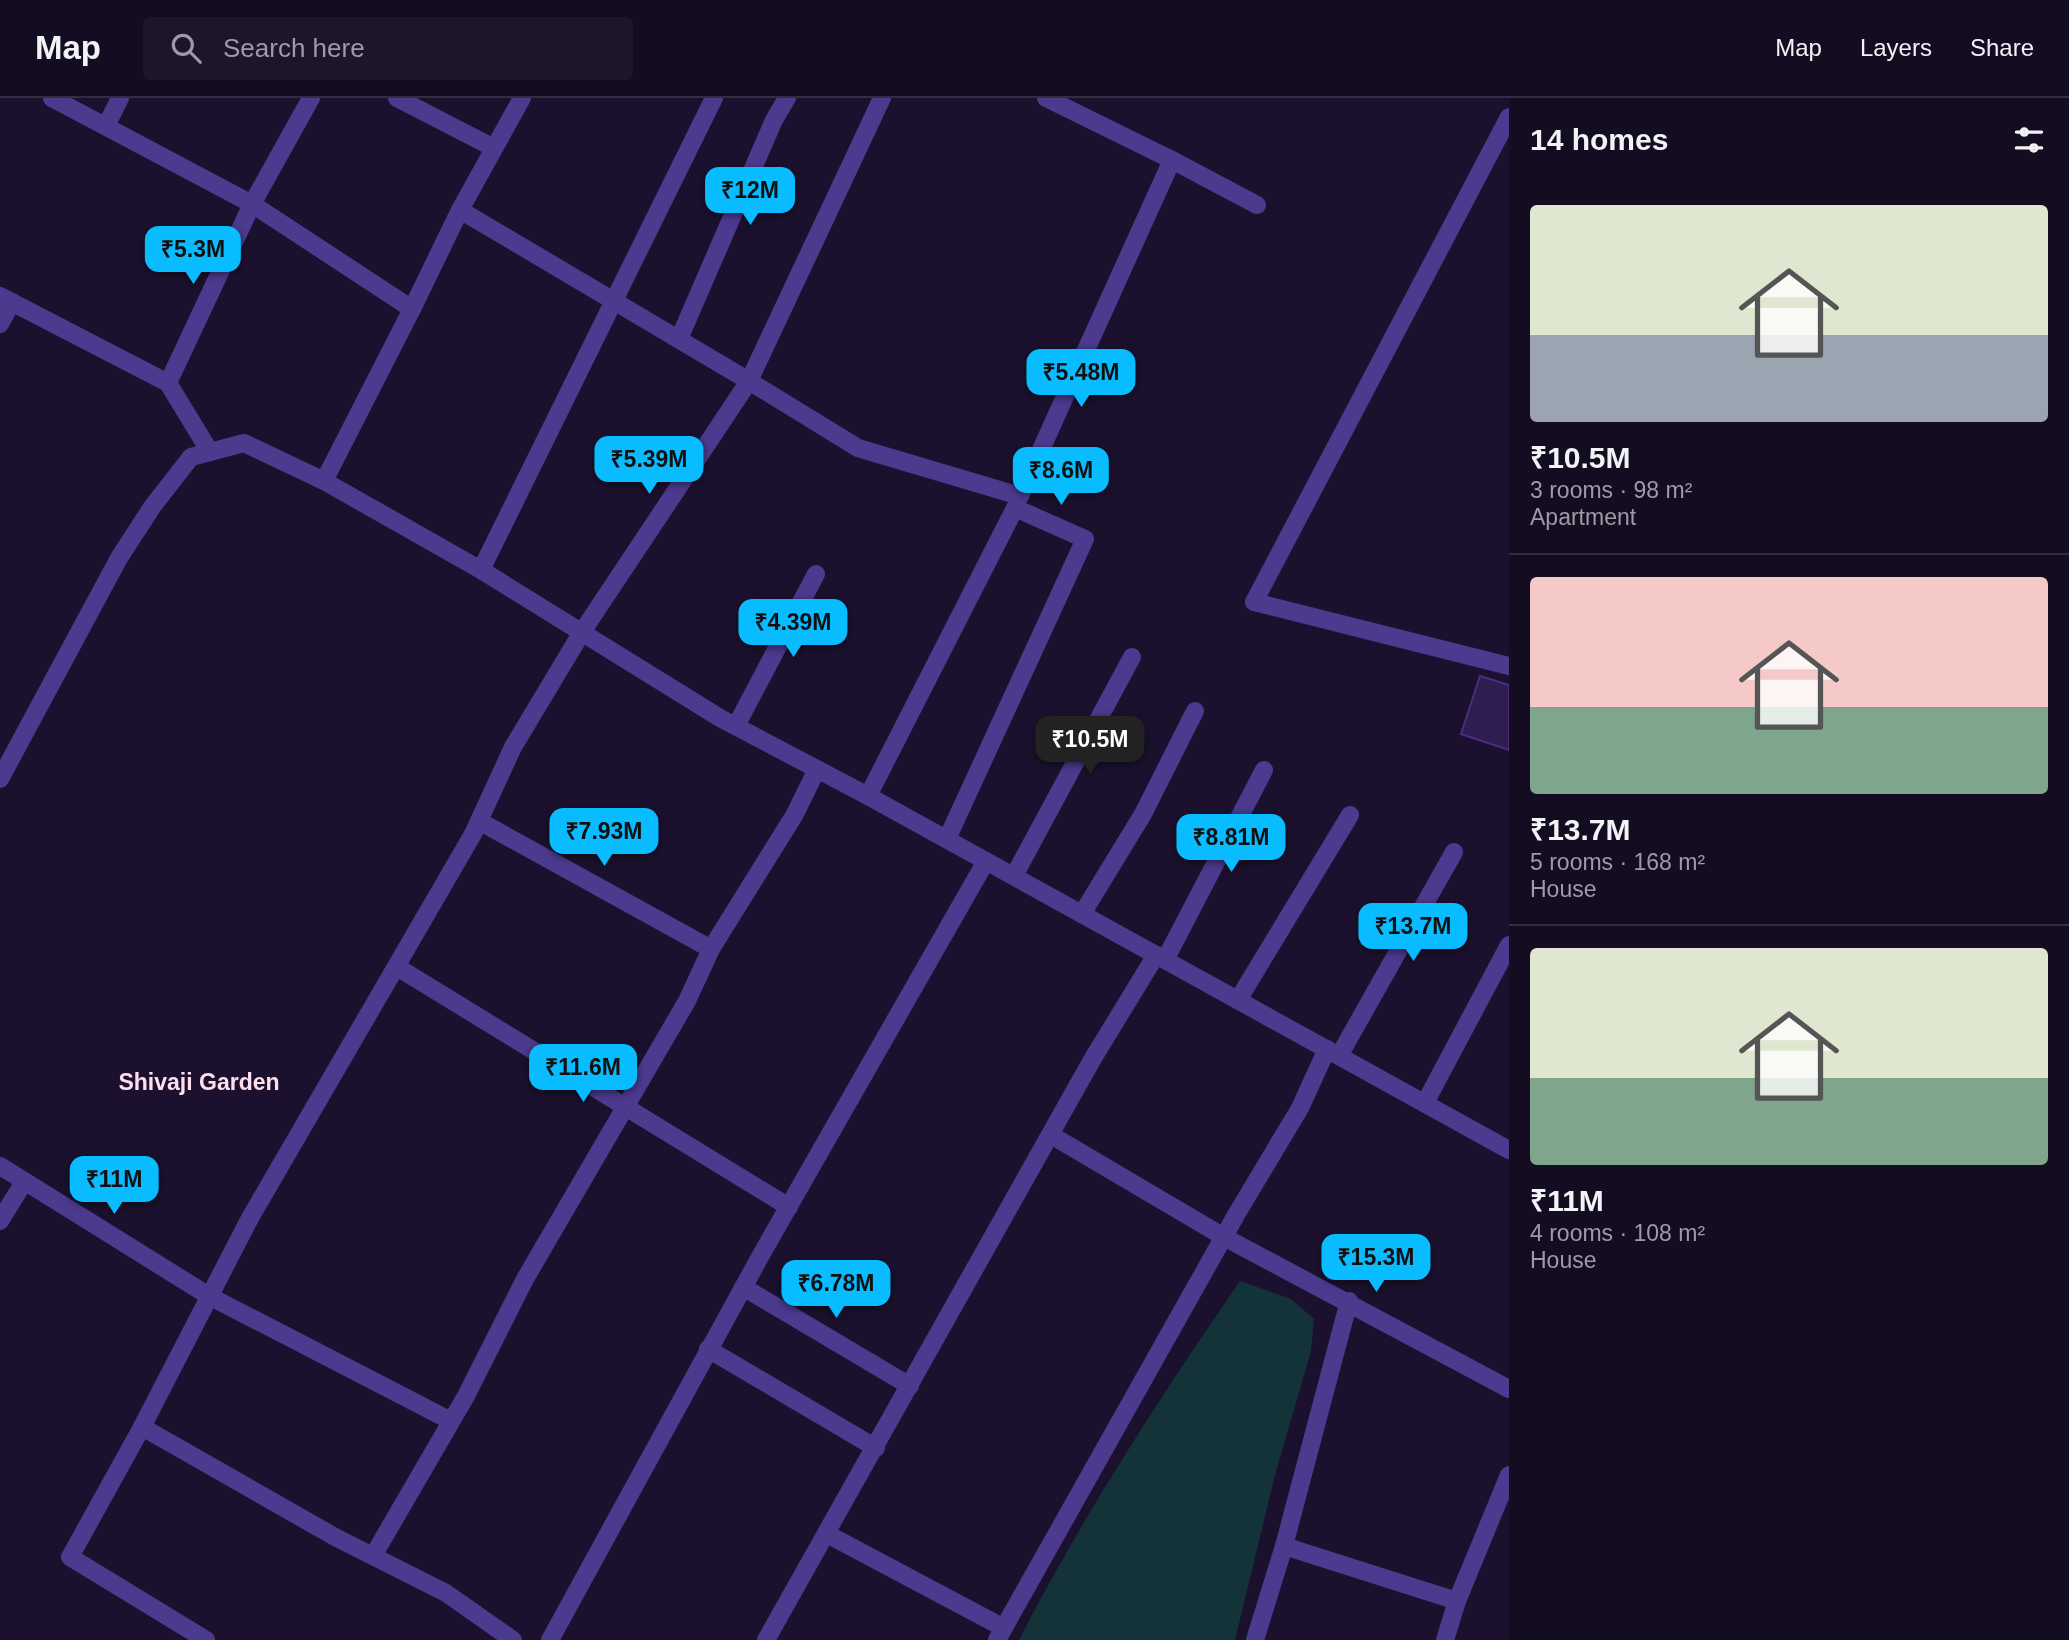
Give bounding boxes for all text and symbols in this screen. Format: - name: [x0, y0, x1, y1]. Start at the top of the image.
- search box: [143, 17, 633, 80]
- text: Map: [35, 29, 101, 66]
- icon: search: [167, 29, 205, 67]
- text: Search here: [223, 33, 365, 63]
- text: Map: [1775, 34, 1822, 61]
- text: Layers: [1860, 34, 1932, 61]
- text: Share: [1970, 34, 2034, 61]
- icon: filters: [2010, 121, 2048, 159]
- text: 14 homes: [1530, 123, 1668, 156]
- pin: ₹12M: [709, 167, 791, 227]
- text: ₹12M: [721, 177, 779, 203]
- pin: ₹5.3M: [144, 226, 242, 286]
- text: ₹5.3M: [161, 236, 225, 262]
- icon: home: [1726, 250, 1852, 376]
- pin: ₹5.48M: [1024, 350, 1138, 409]
- text: ₹5.48M: [1042, 359, 1120, 385]
- pin: ₹5.39M: [592, 436, 706, 496]
- text: ₹10.5M: [1530, 441, 1631, 474]
- text: ₹5.39M: [610, 446, 688, 472]
- pin: ₹8.6M: [1012, 448, 1110, 507]
- text: ₹8.6M: [1029, 457, 1093, 483]
- text: 3 rooms · 98 m²: [1530, 477, 1692, 503]
- text: Apartment: [1530, 504, 1636, 530]
- pin: ₹4.39M: [736, 600, 850, 659]
- text: ₹4.39M: [754, 609, 832, 635]
- icon: home: [1726, 622, 1852, 748]
- pin: ₹10.5M: [1033, 716, 1147, 776]
- text: ₹10.5M: [1051, 726, 1129, 752]
- pin: ₹7.93M: [547, 808, 661, 868]
- text: ₹13.7M: [1530, 813, 1631, 846]
- pin: ₹8.81M: [1174, 814, 1288, 874]
- text: ₹7.93M: [565, 818, 643, 844]
- text: ₹8.81M: [1192, 824, 1270, 850]
- text: 5 rooms · 168 m²: [1530, 849, 1705, 875]
- text: House: [1530, 876, 1596, 902]
- pin: ₹13.7M: [1356, 904, 1470, 963]
- text: ₹13.7M: [1374, 913, 1452, 939]
- icon: home: [1726, 993, 1852, 1119]
- pin: ₹11.6M: [526, 1044, 640, 1104]
- text: ₹11.6M: [545, 1054, 621, 1080]
- district label: Shivaji Garden: [118, 1069, 280, 1095]
- pin: ₹11M: [73, 1156, 155, 1216]
- text: ₹11M: [86, 1166, 142, 1192]
- text: ₹11M: [1530, 1184, 1604, 1217]
- text: 4 rooms · 108 m²: [1530, 1220, 1705, 1246]
- pin: ₹15.3M: [1319, 1234, 1433, 1294]
- text: ₹15.3M: [1337, 1244, 1415, 1270]
- text: House: [1530, 1247, 1596, 1273]
- pin: ₹6.78M: [779, 1260, 893, 1320]
- text: ₹6.78M: [797, 1270, 875, 1296]

